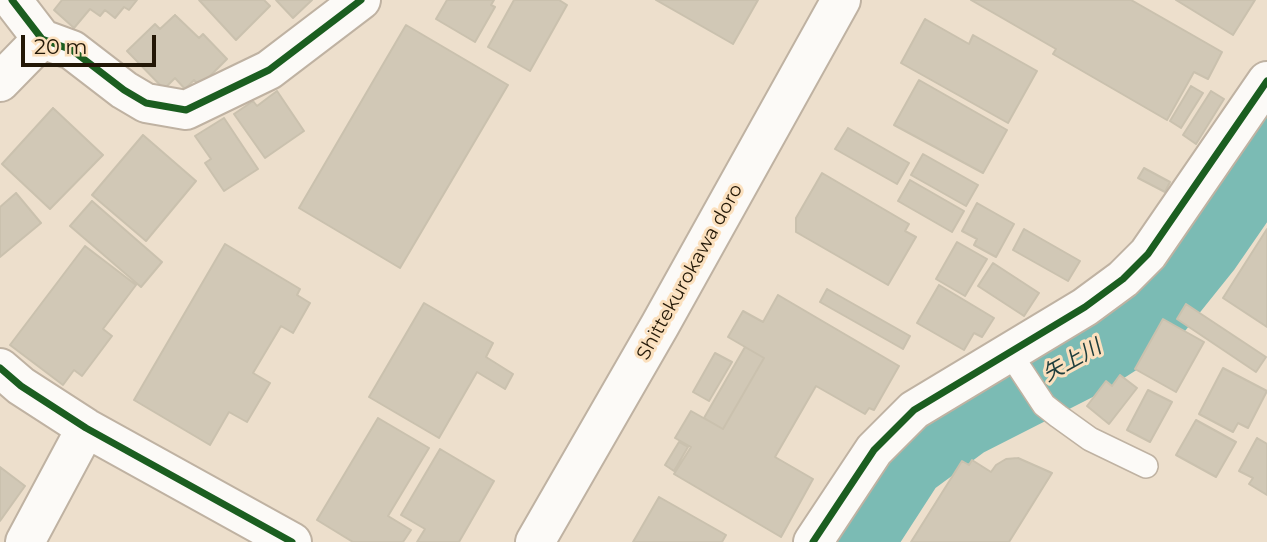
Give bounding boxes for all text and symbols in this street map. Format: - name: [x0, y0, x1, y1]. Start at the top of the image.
- scale bar: [24, 21, 159, 65]
- text: 20 m: [34, 34, 88, 59]
- street label: Shittekurokawa doro: [632, 180, 748, 364]
- water label: 矢上川: [1038, 335, 1106, 387]

